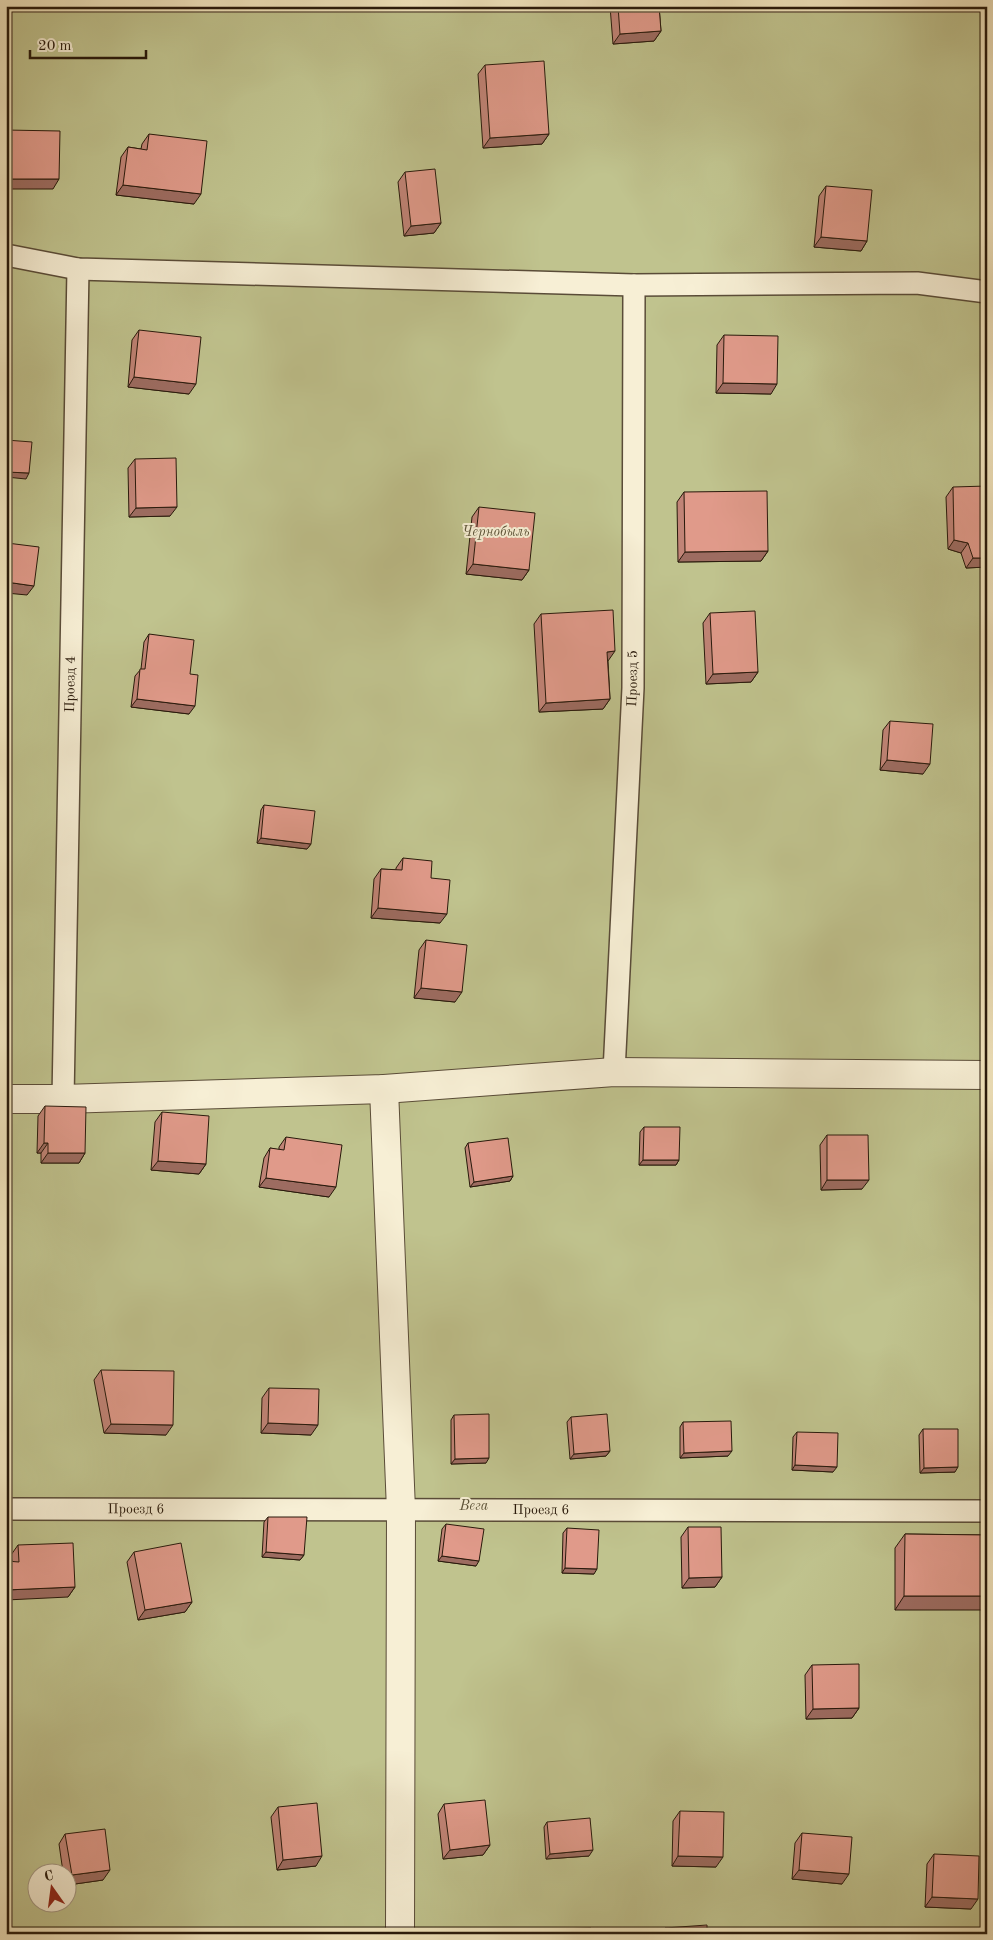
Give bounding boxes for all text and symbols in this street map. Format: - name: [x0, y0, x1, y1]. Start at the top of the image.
- scale bar: [30, 28, 146, 60]
- text: 20 m: [38, 39, 72, 54]
- park label: Чернобыль: [462, 524, 530, 540]
- street label: Проезд 5: [625, 650, 640, 707]
- street label: Проезд 4: [63, 656, 78, 713]
- park label: Вега: [459, 1499, 489, 1513]
- street label: Проезд 6: [108, 1502, 164, 1516]
- street label: Проезд 6: [513, 1503, 569, 1517]
- north arrow: [28, 1862, 78, 1912]
- text: С: [43, 1868, 55, 1884]

